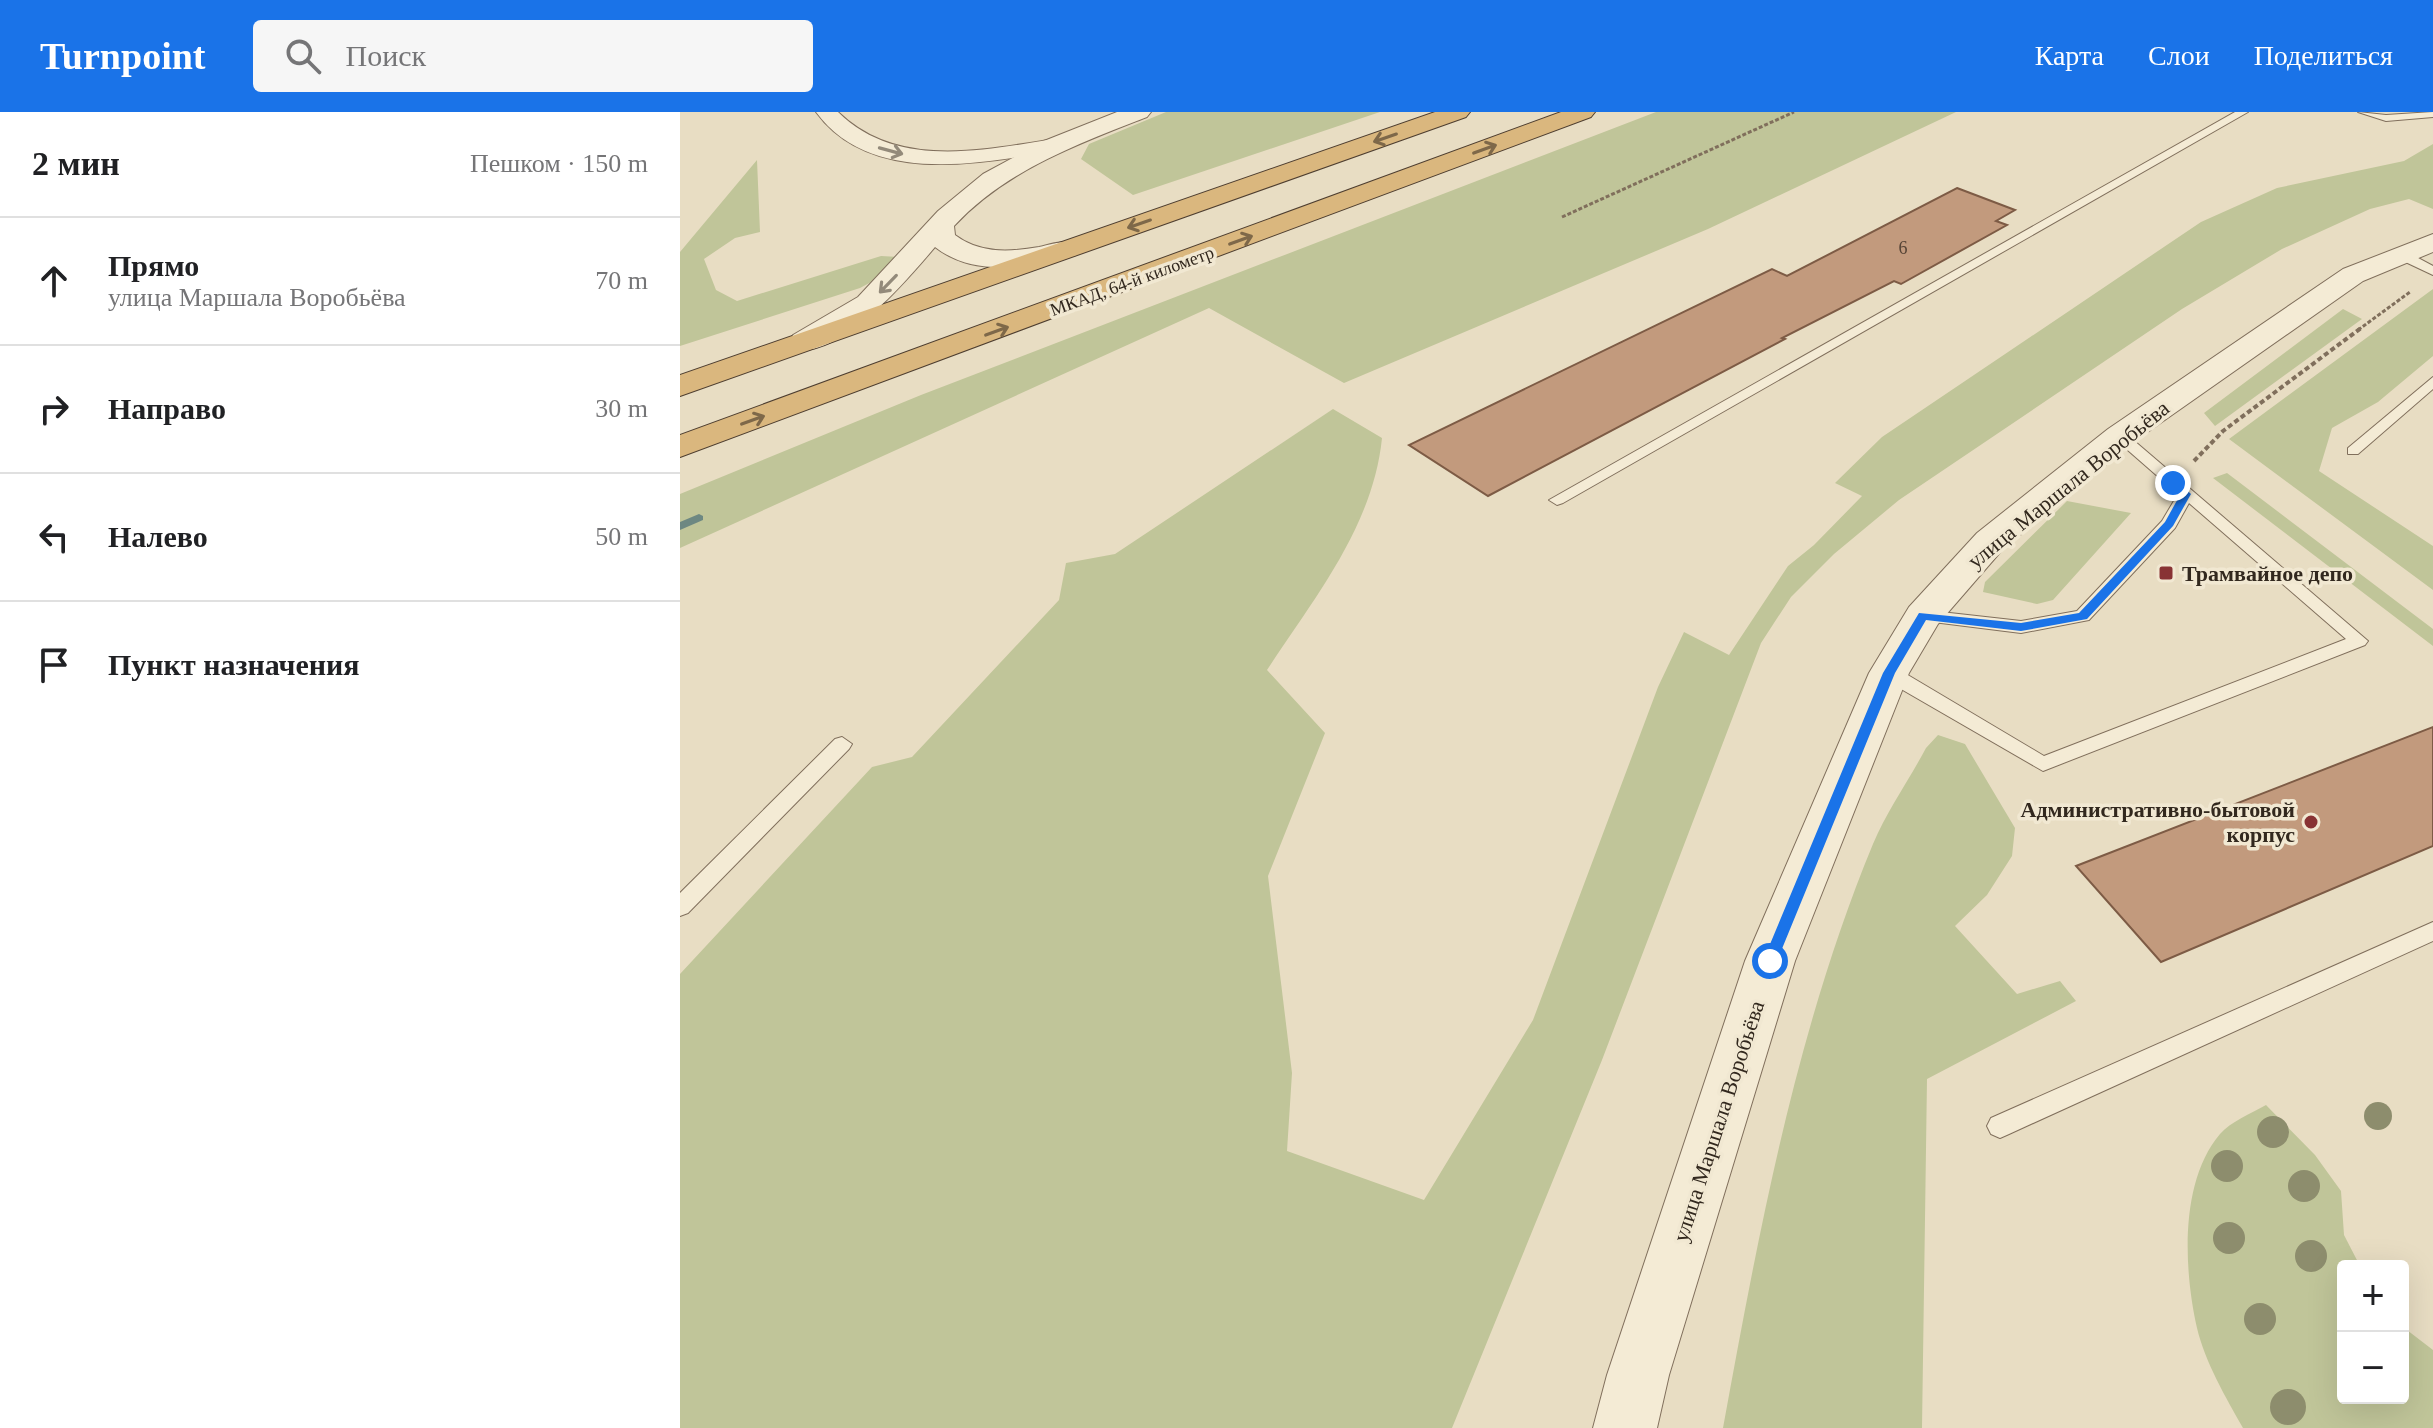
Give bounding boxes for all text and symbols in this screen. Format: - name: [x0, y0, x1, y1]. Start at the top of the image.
- search box: [253, 20, 813, 92]
- icon: search: [281, 34, 325, 78]
- text: Turnpoint: [40, 35, 205, 77]
- text: Поиск: [345, 39, 426, 72]
- text: Карта: [2035, 40, 2104, 71]
- text: Слои: [2148, 40, 2210, 71]
- text: Поделиться: [2254, 40, 2393, 71]
- one-way arrow: [1373, 131, 1398, 146]
- one-way arrow: [1472, 141, 1496, 155]
- text: 2 мин: [32, 145, 120, 182]
- one-way arrow: [877, 145, 903, 160]
- text: Пешком · 150 m: [470, 149, 648, 178]
- one-way arrow: [1127, 217, 1152, 232]
- one-way arrow: [1228, 232, 1253, 246]
- house number: 6: [1899, 238, 1908, 258]
- street label: МКАД, 64-й километр: [1047, 242, 1217, 320]
- text: Прямо: [108, 249, 199, 282]
- icon: ahead: [32, 259, 76, 303]
- text: 70 m: [595, 266, 648, 295]
- one-way arrow: [879, 274, 898, 294]
- text: улица Маршала Воробьёва: [108, 283, 406, 312]
- one-way arrow: [984, 323, 1009, 337]
- icon: right: [32, 387, 76, 431]
- text: Направо: [108, 392, 226, 425]
- text: 30 m: [595, 394, 648, 423]
- street label: улица Маршала Воробьёва: [1963, 395, 2174, 573]
- one-way arrow: [740, 412, 765, 427]
- route end: [2155, 465, 2191, 501]
- icon: left: [32, 515, 76, 559]
- text: Налево: [108, 520, 208, 553]
- text: 50 m: [595, 522, 648, 551]
- place label: Трамвайное депо: [2182, 561, 2353, 586]
- marker: Трамвайное депо: [2157, 564, 2175, 582]
- icon: arrive: [32, 643, 76, 687]
- text: Пункт назначения: [108, 648, 360, 681]
- place label: Административно-бытовой корпус: [2021, 797, 2295, 847]
- marker: Административно-бытовой корпус: [2302, 813, 2320, 831]
- route start: [1752, 943, 1788, 979]
- street label: улица Маршала Воробьёва: [1668, 997, 1769, 1245]
- map controls: [2337, 1260, 2409, 1404]
- button: +: [2337, 1260, 2409, 1332]
- button: −: [2337, 1332, 2409, 1404]

